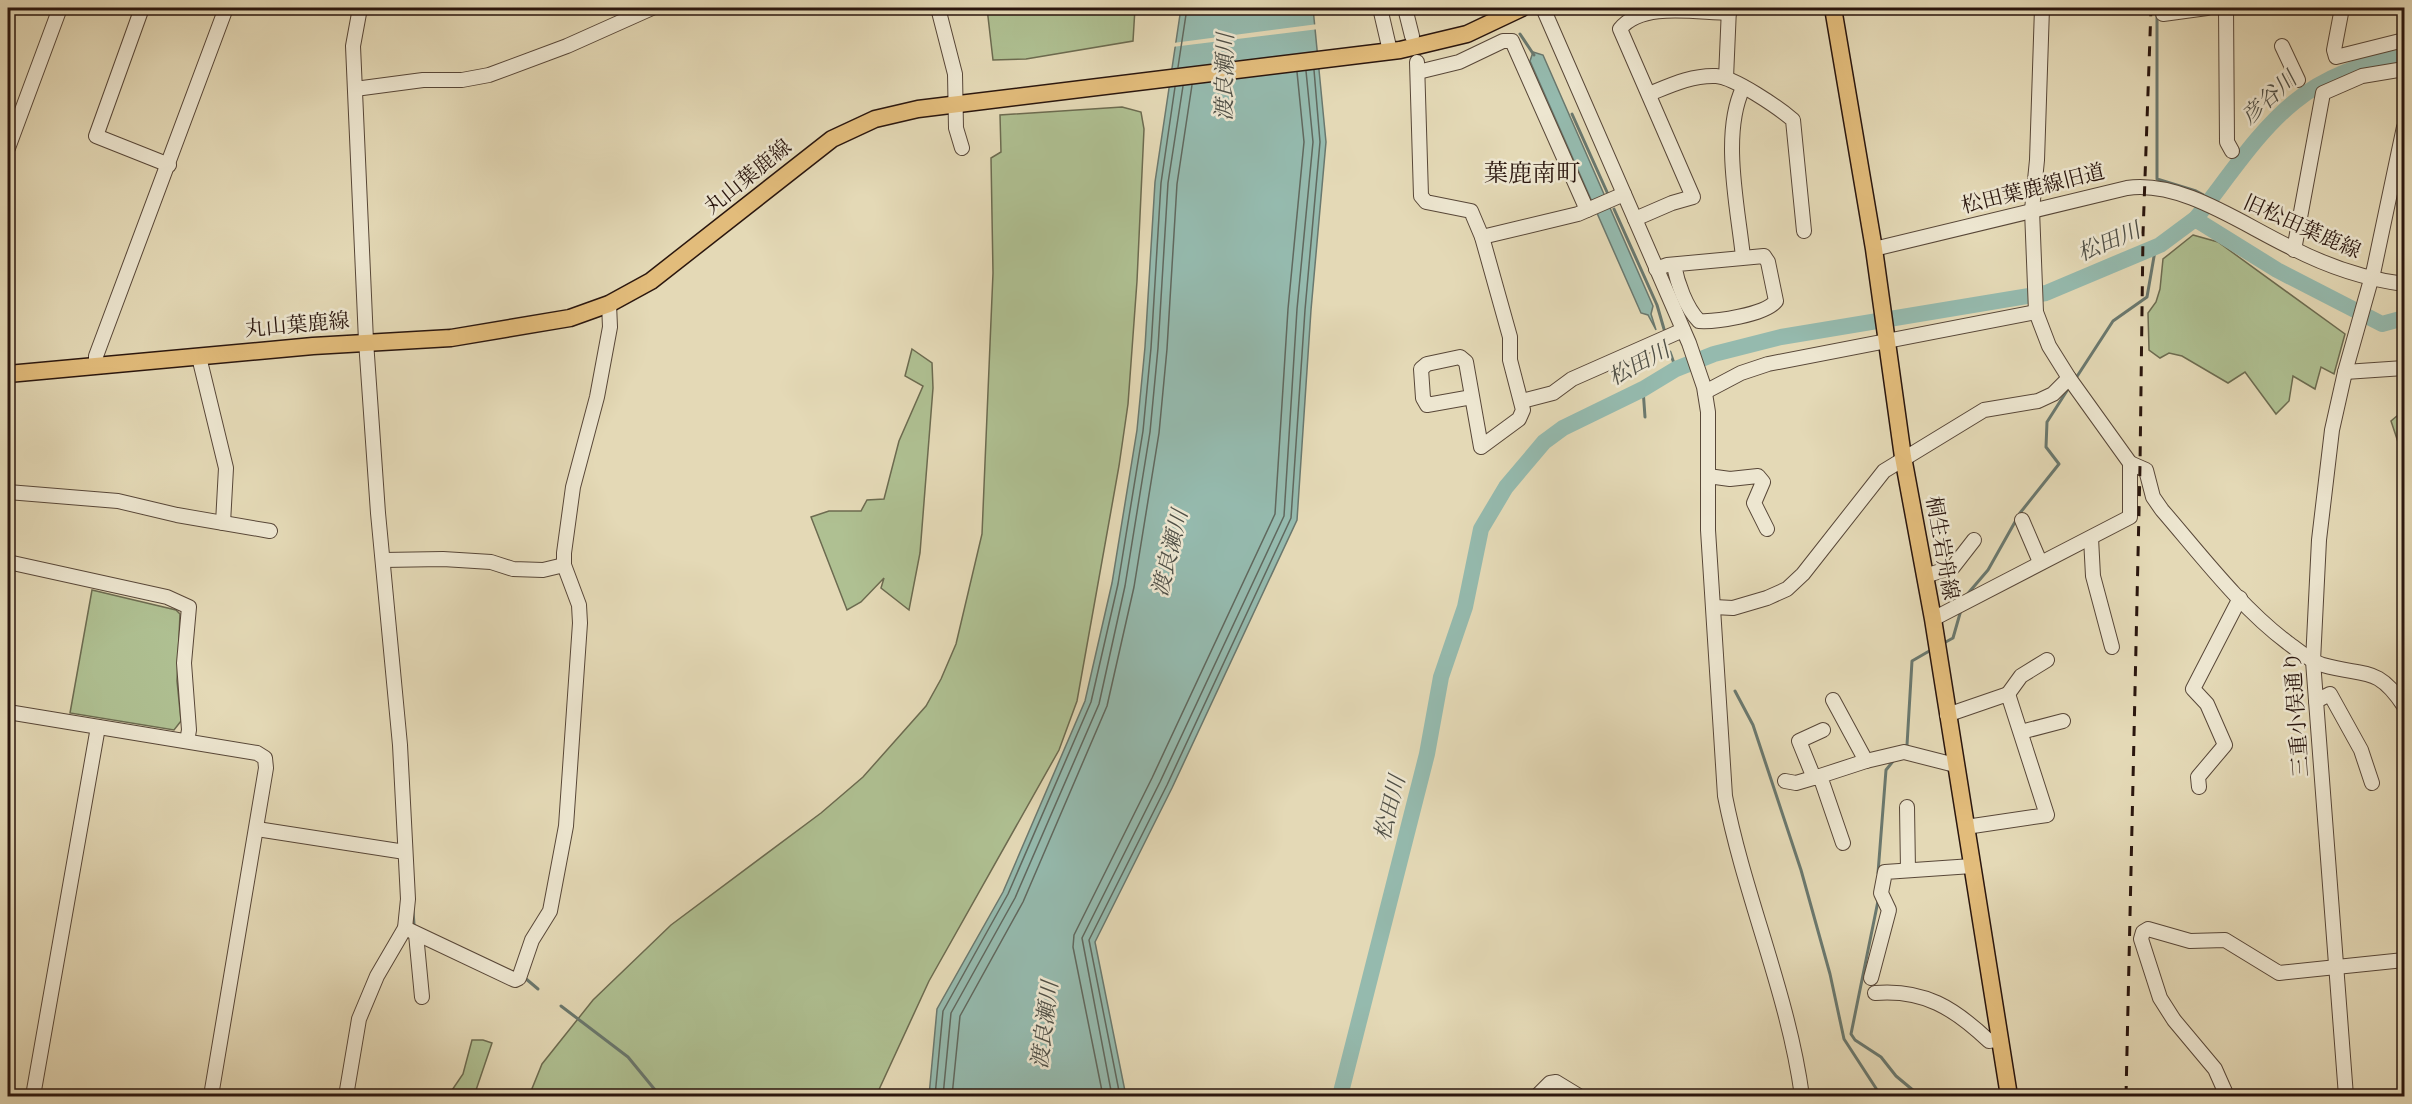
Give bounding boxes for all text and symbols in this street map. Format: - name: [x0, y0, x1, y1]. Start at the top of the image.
- water label: 渡良瀬川: [1209, 31, 1241, 121]
- water label: 彦谷川: [2234, 63, 2305, 131]
- street label: 丸山葉鹿線: [698, 133, 798, 221]
- district label: 葉鹿南町: [1484, 157, 1580, 190]
- street label: 松田葉鹿線旧道: [1958, 157, 2108, 221]
- street label: 旧松田葉鹿線: [2239, 188, 2365, 266]
- water label: 松田川: [2073, 215, 2147, 269]
- street label: 丸山葉鹿線: [243, 306, 351, 344]
- water label: 松田川: [1603, 334, 1677, 393]
- street label: 桐生岩舟線: [1919, 494, 1965, 602]
- water label: 渡良瀬川: [1145, 505, 1196, 599]
- street label: 三重小俣通り: [2278, 650, 2316, 778]
- water label: 松田川: [1367, 770, 1413, 844]
- water label: 渡良瀬川: [1025, 978, 1065, 1071]

